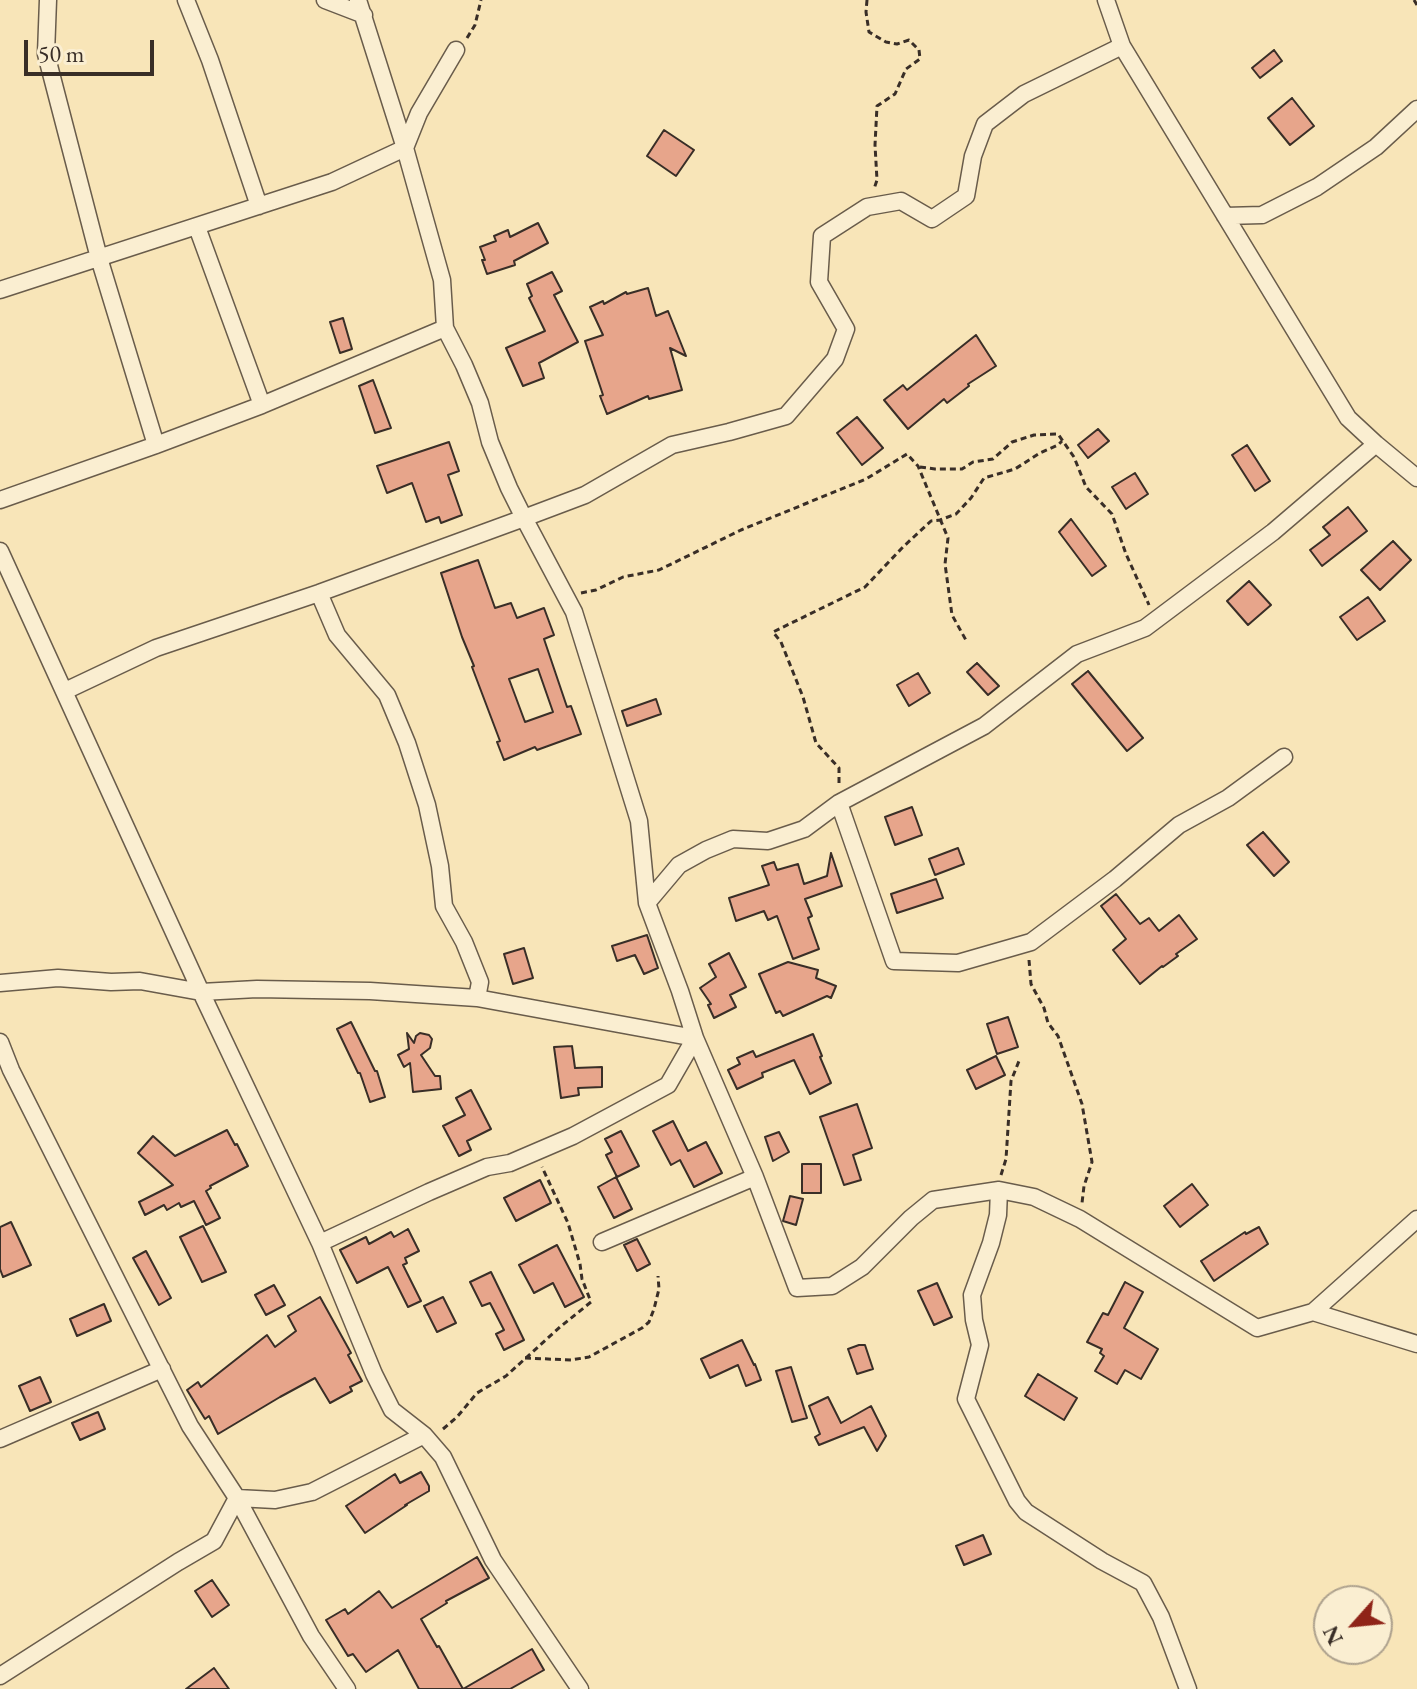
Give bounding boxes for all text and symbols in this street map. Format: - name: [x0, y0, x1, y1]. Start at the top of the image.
- scale bar: [28, 24, 158, 74]
- text: 50 m: [38, 38, 85, 69]
- north arrow: [1313, 1585, 1393, 1665]
- text: N: [1316, 1621, 1350, 1650]

